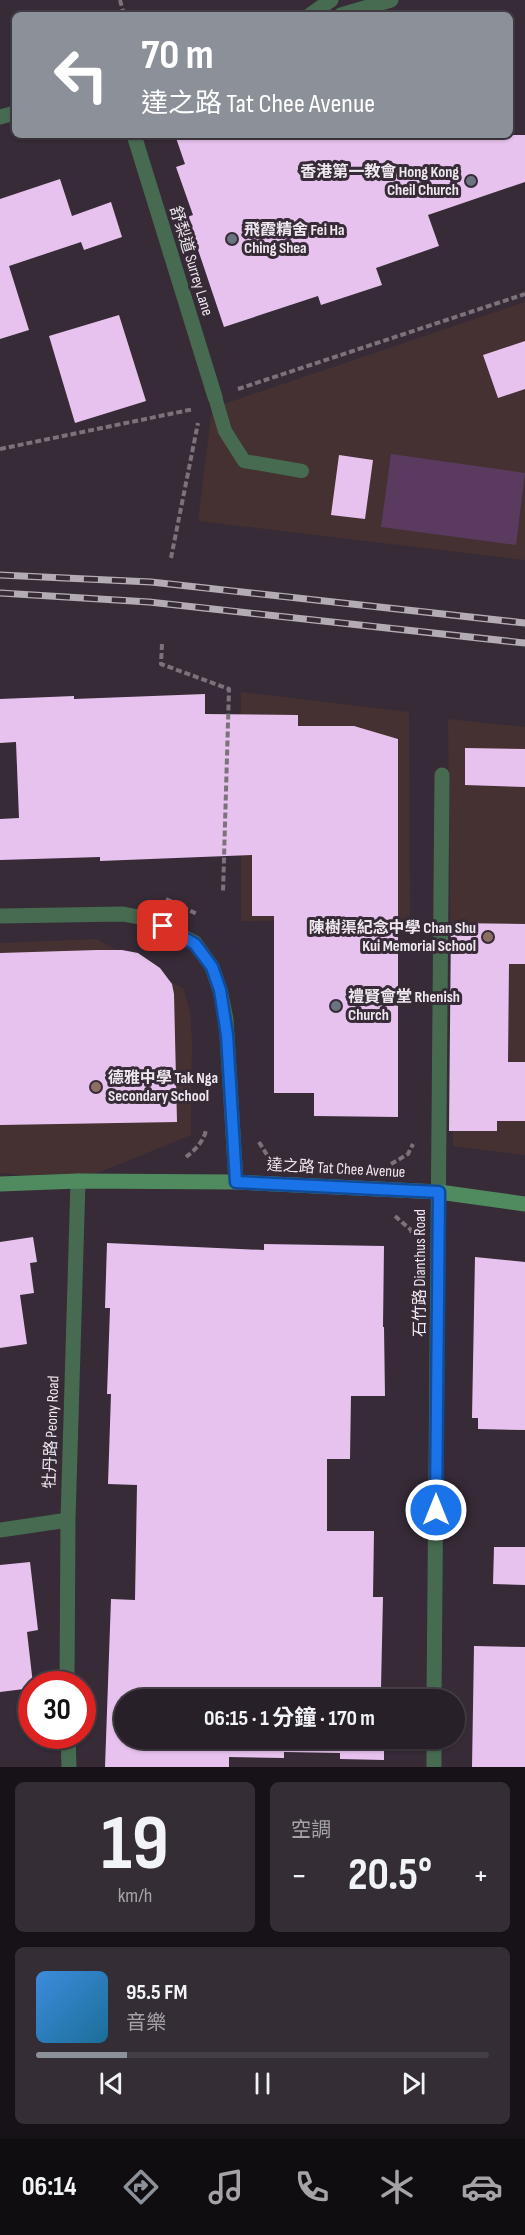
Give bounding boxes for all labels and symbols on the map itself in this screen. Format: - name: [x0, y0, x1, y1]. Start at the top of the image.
- place label: 香港第一教會 Hong Kong Cheil Church: [300, 162, 459, 200]
- marker: 香港第一教會 Hong Kong Cheil Church: [464, 174, 478, 188]
- street label: 舒梨道 Surrey Lane: [165, 204, 217, 318]
- place label: 飛霞精舍 Fei Ha Ching Shea: [244, 220, 345, 258]
- marker: 飛霞精舍 Fei Ha Ching Shea: [225, 232, 239, 246]
- pin: [137, 900, 188, 951]
- place label: 陳樹渠紀念中學 Chan Shu Kui Memorial School: [309, 918, 476, 956]
- marker: 陳樹渠紀念中學 Chan Shu Kui Memorial School: [481, 930, 495, 944]
- place label: 禮賢會堂 Rhenish Church: [348, 988, 460, 1025]
- marker: 禮賢會堂 Rhenish Church: [329, 999, 343, 1013]
- place label: 德雅中學 Tak Nga Secondary School: [108, 1068, 218, 1106]
- marker: 德雅中學 Tak Nga Secondary School: [89, 1080, 103, 1094]
- street label: 達之路 Tat Chee Avenue: [266, 1156, 406, 1182]
- street label: 石竹路 Dianthus Road: [411, 1209, 430, 1337]
- street label: 牡丹路 Peony Road: [41, 1375, 63, 1489]
- position arrow: [404, 1478, 468, 1542]
- speed limit sign: 30: [18, 1671, 96, 1749]

